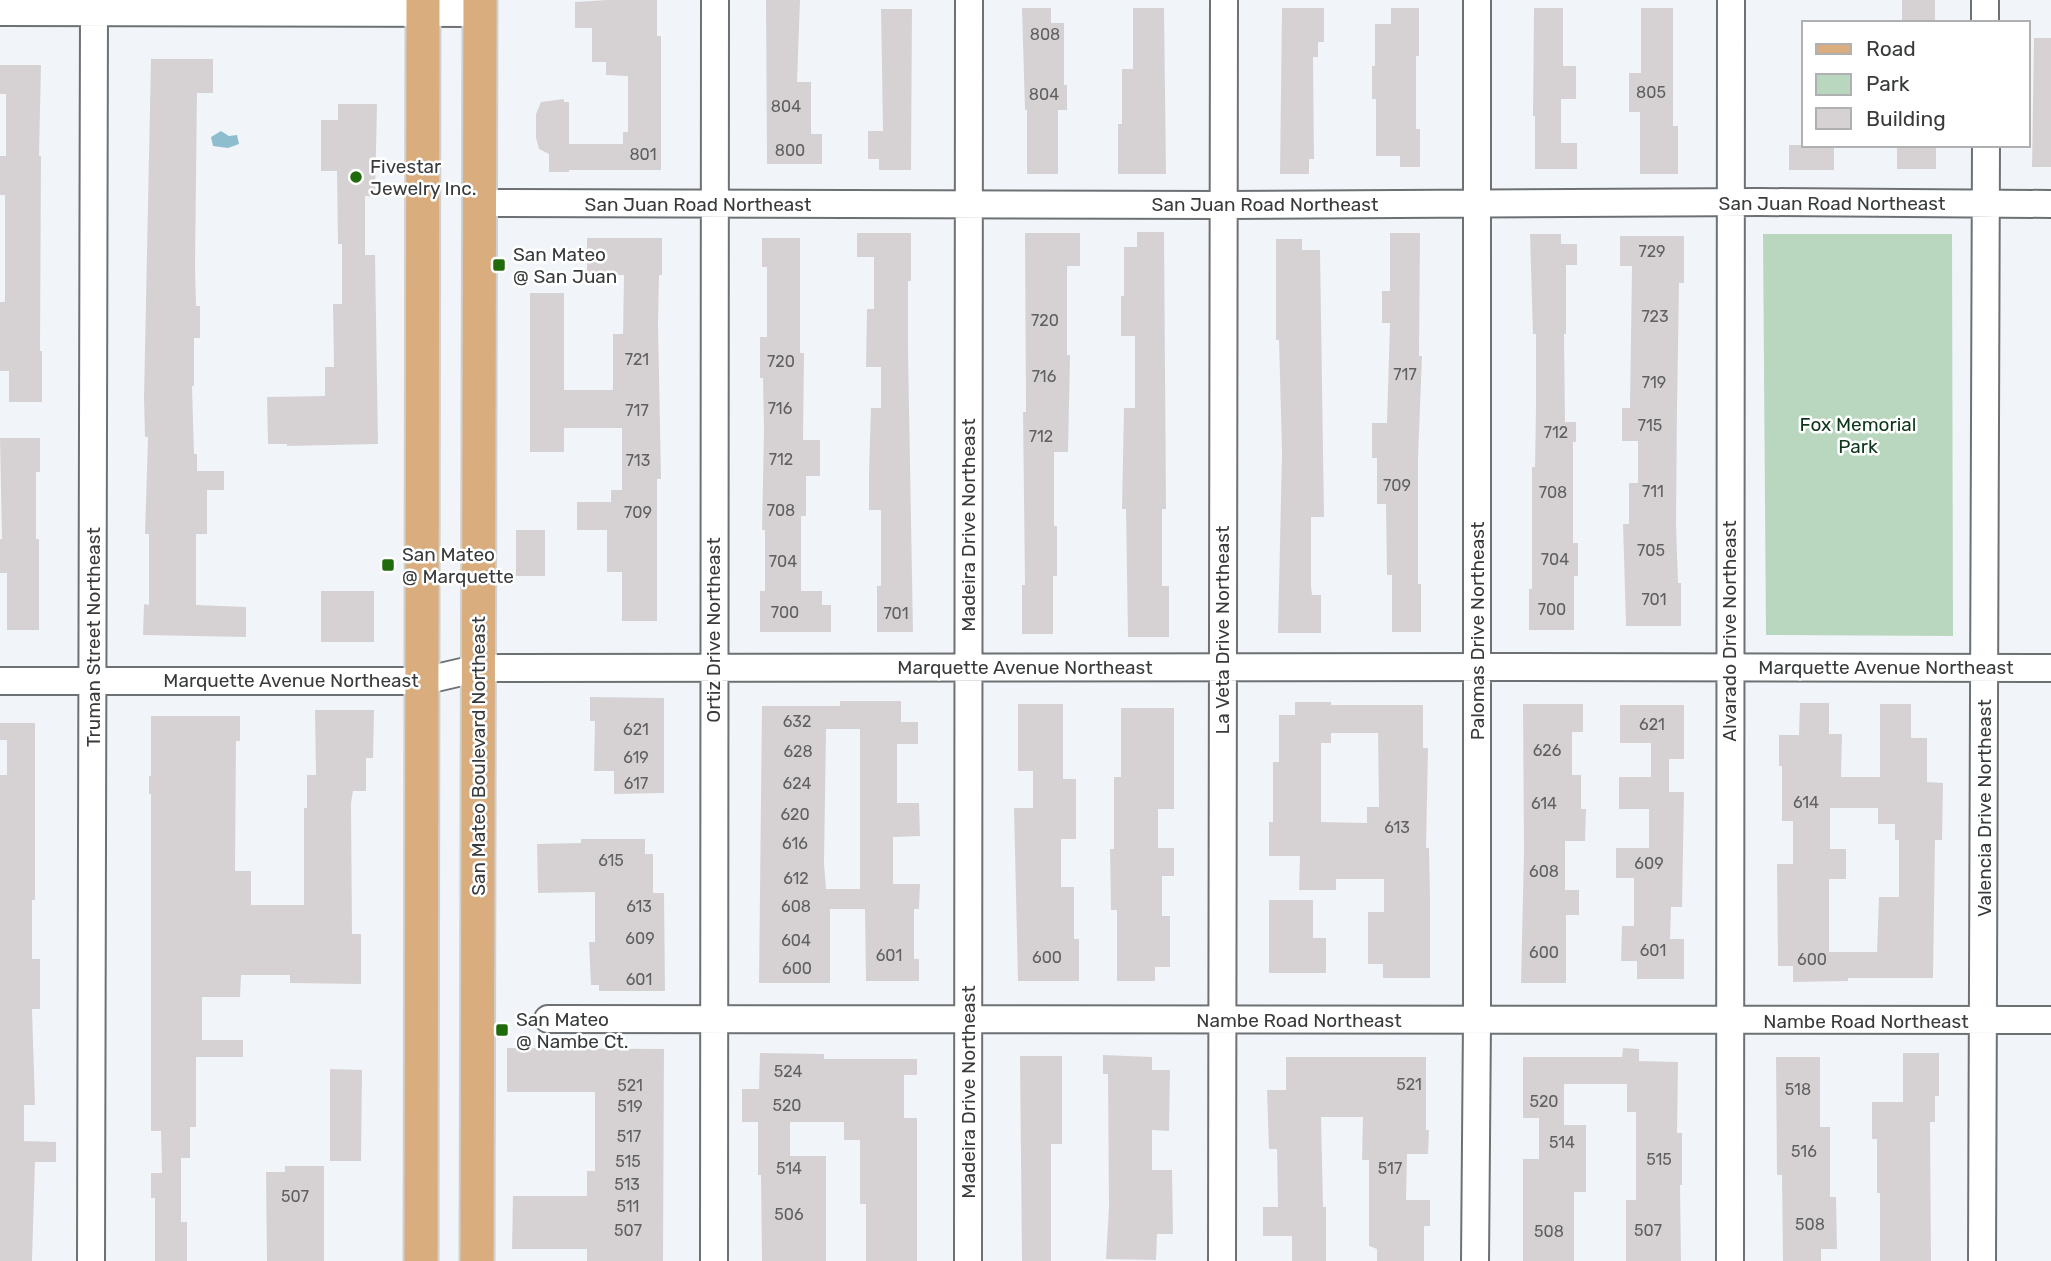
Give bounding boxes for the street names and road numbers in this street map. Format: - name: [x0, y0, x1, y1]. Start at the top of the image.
- street label: San Juan Road Northeast: [1719, 192, 1946, 215]
- street label: San Juan Road Northeast: [585, 193, 812, 216]
- street label: San Juan Road Northeast: [1152, 193, 1379, 216]
- street label: Madeira Drive Northeast: [957, 418, 980, 632]
- street label: Alvarado Drive Northeast: [1718, 520, 1741, 742]
- street label: Palomas Drive Northeast: [1466, 521, 1489, 740]
- street label: La Veta Drive Northeast: [1211, 525, 1234, 734]
- street label: Truman Street Northeast: [82, 527, 105, 747]
- street label: Ortiz Drive Northeast: [702, 537, 725, 723]
- street label: San Mateo Boulevard Northeast: [467, 616, 490, 896]
- street label: Marquette Avenue Northeast: [897, 656, 1153, 679]
- street label: Marquette Avenue Northeast: [1758, 656, 2014, 679]
- street label: Marquette Avenue Northeast: [163, 669, 419, 692]
- street label: Valencia Drive Northeast: [1973, 699, 1996, 917]
- street label: Madeira Drive Northeast: [957, 985, 980, 1199]
- street label: Nambe Road Northeast: [1196, 1009, 1402, 1032]
- street label: Nambe Road Northeast: [1763, 1010, 1969, 1033]

